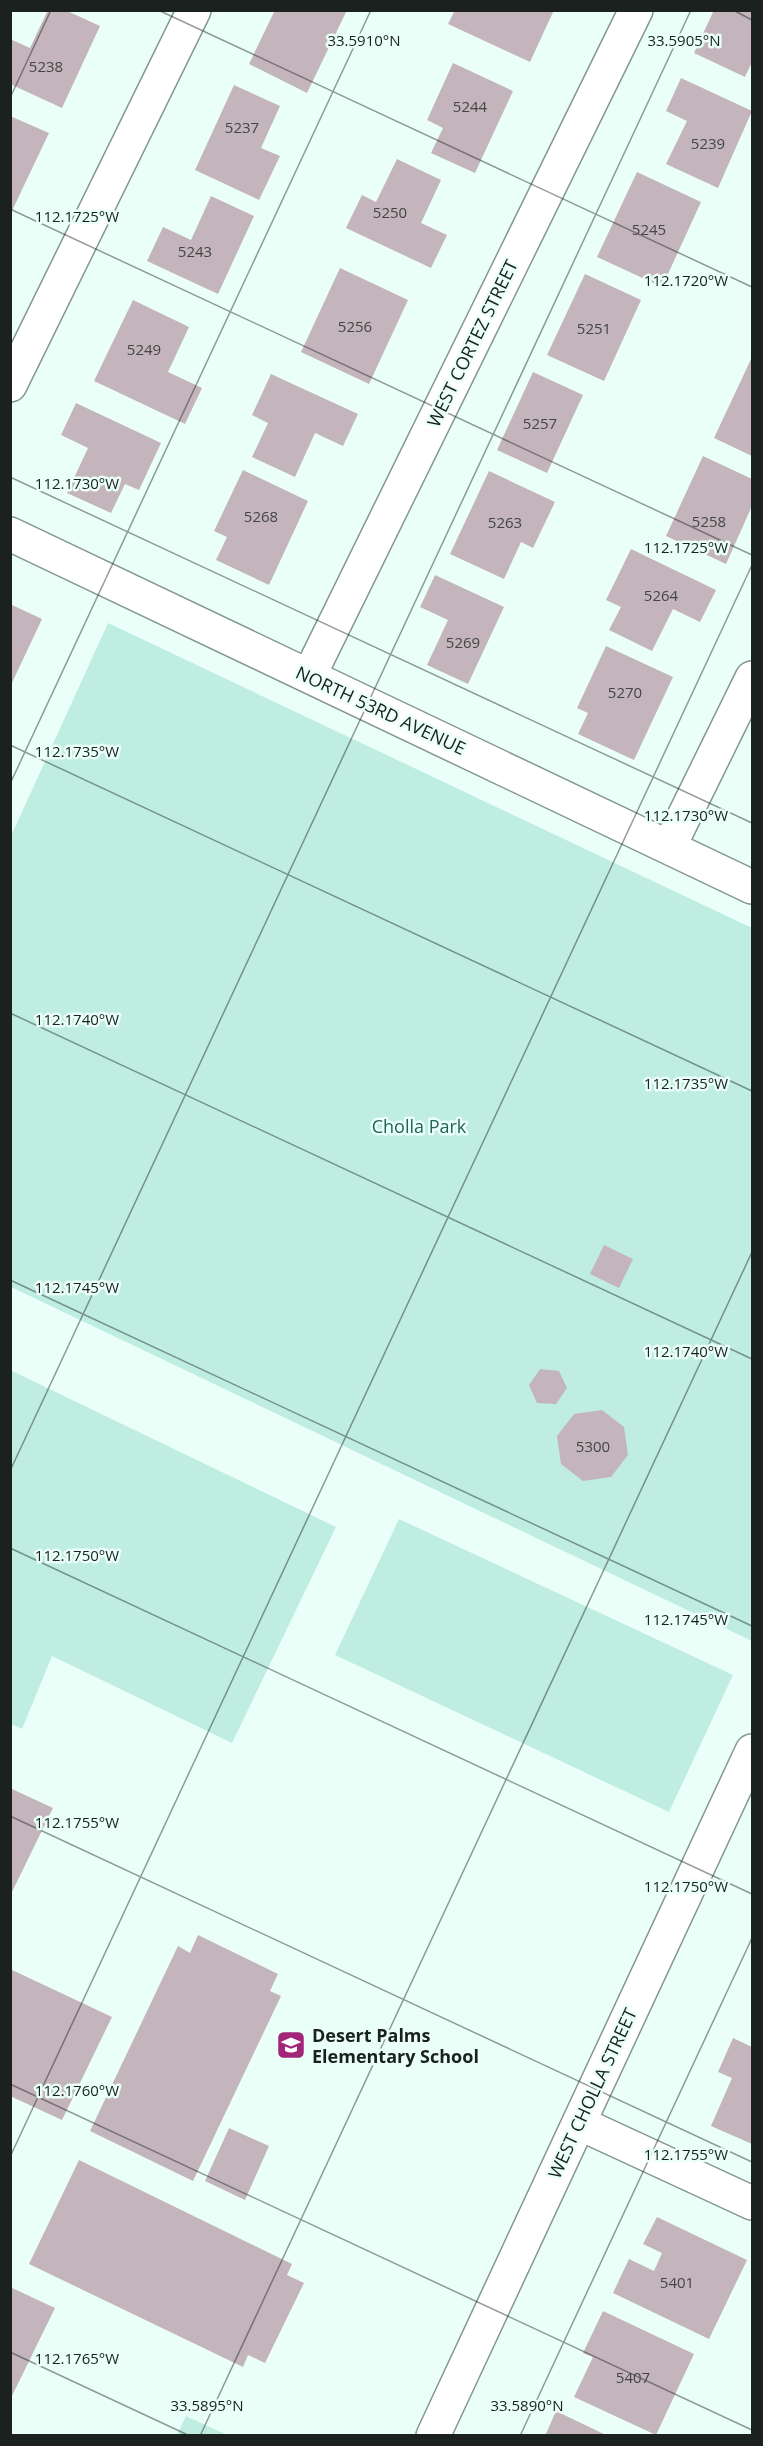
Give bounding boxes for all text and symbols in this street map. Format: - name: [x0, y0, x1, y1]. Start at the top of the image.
- text: 33.5910°N: [327, 30, 401, 50]
- text: 33.5905°N: [647, 30, 721, 50]
- house number: 5238: [29, 56, 63, 76]
- house number: 5244: [453, 96, 488, 116]
- house number: 5237: [225, 117, 259, 137]
- house number: 5239: [691, 133, 725, 153]
- house number: 5250: [373, 202, 407, 222]
- text: 112.1725°W: [35, 206, 119, 226]
- house number: 5245: [632, 219, 666, 239]
- house number: 5243: [178, 241, 212, 261]
- street label: WEST CORTEZ STREET: [421, 255, 523, 431]
- text: 112.1720°W: [644, 270, 728, 290]
- house number: 5256: [338, 316, 372, 336]
- house number: 5251: [577, 318, 611, 338]
- house number: 5249: [127, 339, 161, 359]
- house number: 5257: [523, 413, 557, 433]
- text: 112.1730°W: [35, 473, 119, 493]
- house number: 5268: [244, 506, 278, 526]
- house number: 5258: [692, 511, 726, 531]
- house number: 5263: [488, 512, 522, 532]
- text: 112.1725°W: [644, 537, 728, 557]
- house number: 5264: [644, 585, 679, 605]
- house number: 5269: [446, 632, 480, 652]
- street label: NORTH 53RD AVENUE: [292, 660, 470, 760]
- house number: 5270: [608, 682, 642, 702]
- text: 112.1735°W: [35, 741, 119, 761]
- text: 112.1730°W: [644, 805, 728, 825]
- text: 112.1740°W: [35, 1009, 119, 1029]
- text: 112.1735°W: [644, 1073, 728, 1093]
- park label: Cholla Park: [372, 1114, 467, 1138]
- text: 112.1745°W: [35, 1277, 119, 1297]
- text: 112.1740°W: [644, 1341, 728, 1361]
- house number: 5300: [576, 1436, 610, 1456]
- text: 112.1750°W: [35, 1545, 119, 1565]
- text: 112.1745°W: [644, 1609, 728, 1629]
- text: 112.1755°W: [35, 1812, 119, 1832]
- text: 112.1750°W: [644, 1876, 728, 1896]
- street label: WEST CHOLLA STREET: [542, 2004, 642, 2182]
- place label: Desert Palms Elementary School: [312, 2023, 479, 2068]
- school or university icon: Desert Palms Elementary School: [275, 2029, 307, 2061]
- text: 112.1760°W: [35, 2080, 119, 2100]
- text: 112.1755°W: [644, 2144, 728, 2164]
- house number: 5401: [660, 2272, 694, 2292]
- text: 112.1765°W: [35, 2348, 119, 2368]
- house number: 5407: [616, 2367, 650, 2387]
- text: 33.5895°N: [170, 2395, 244, 2415]
- text: 33.5890°N: [490, 2395, 564, 2415]

